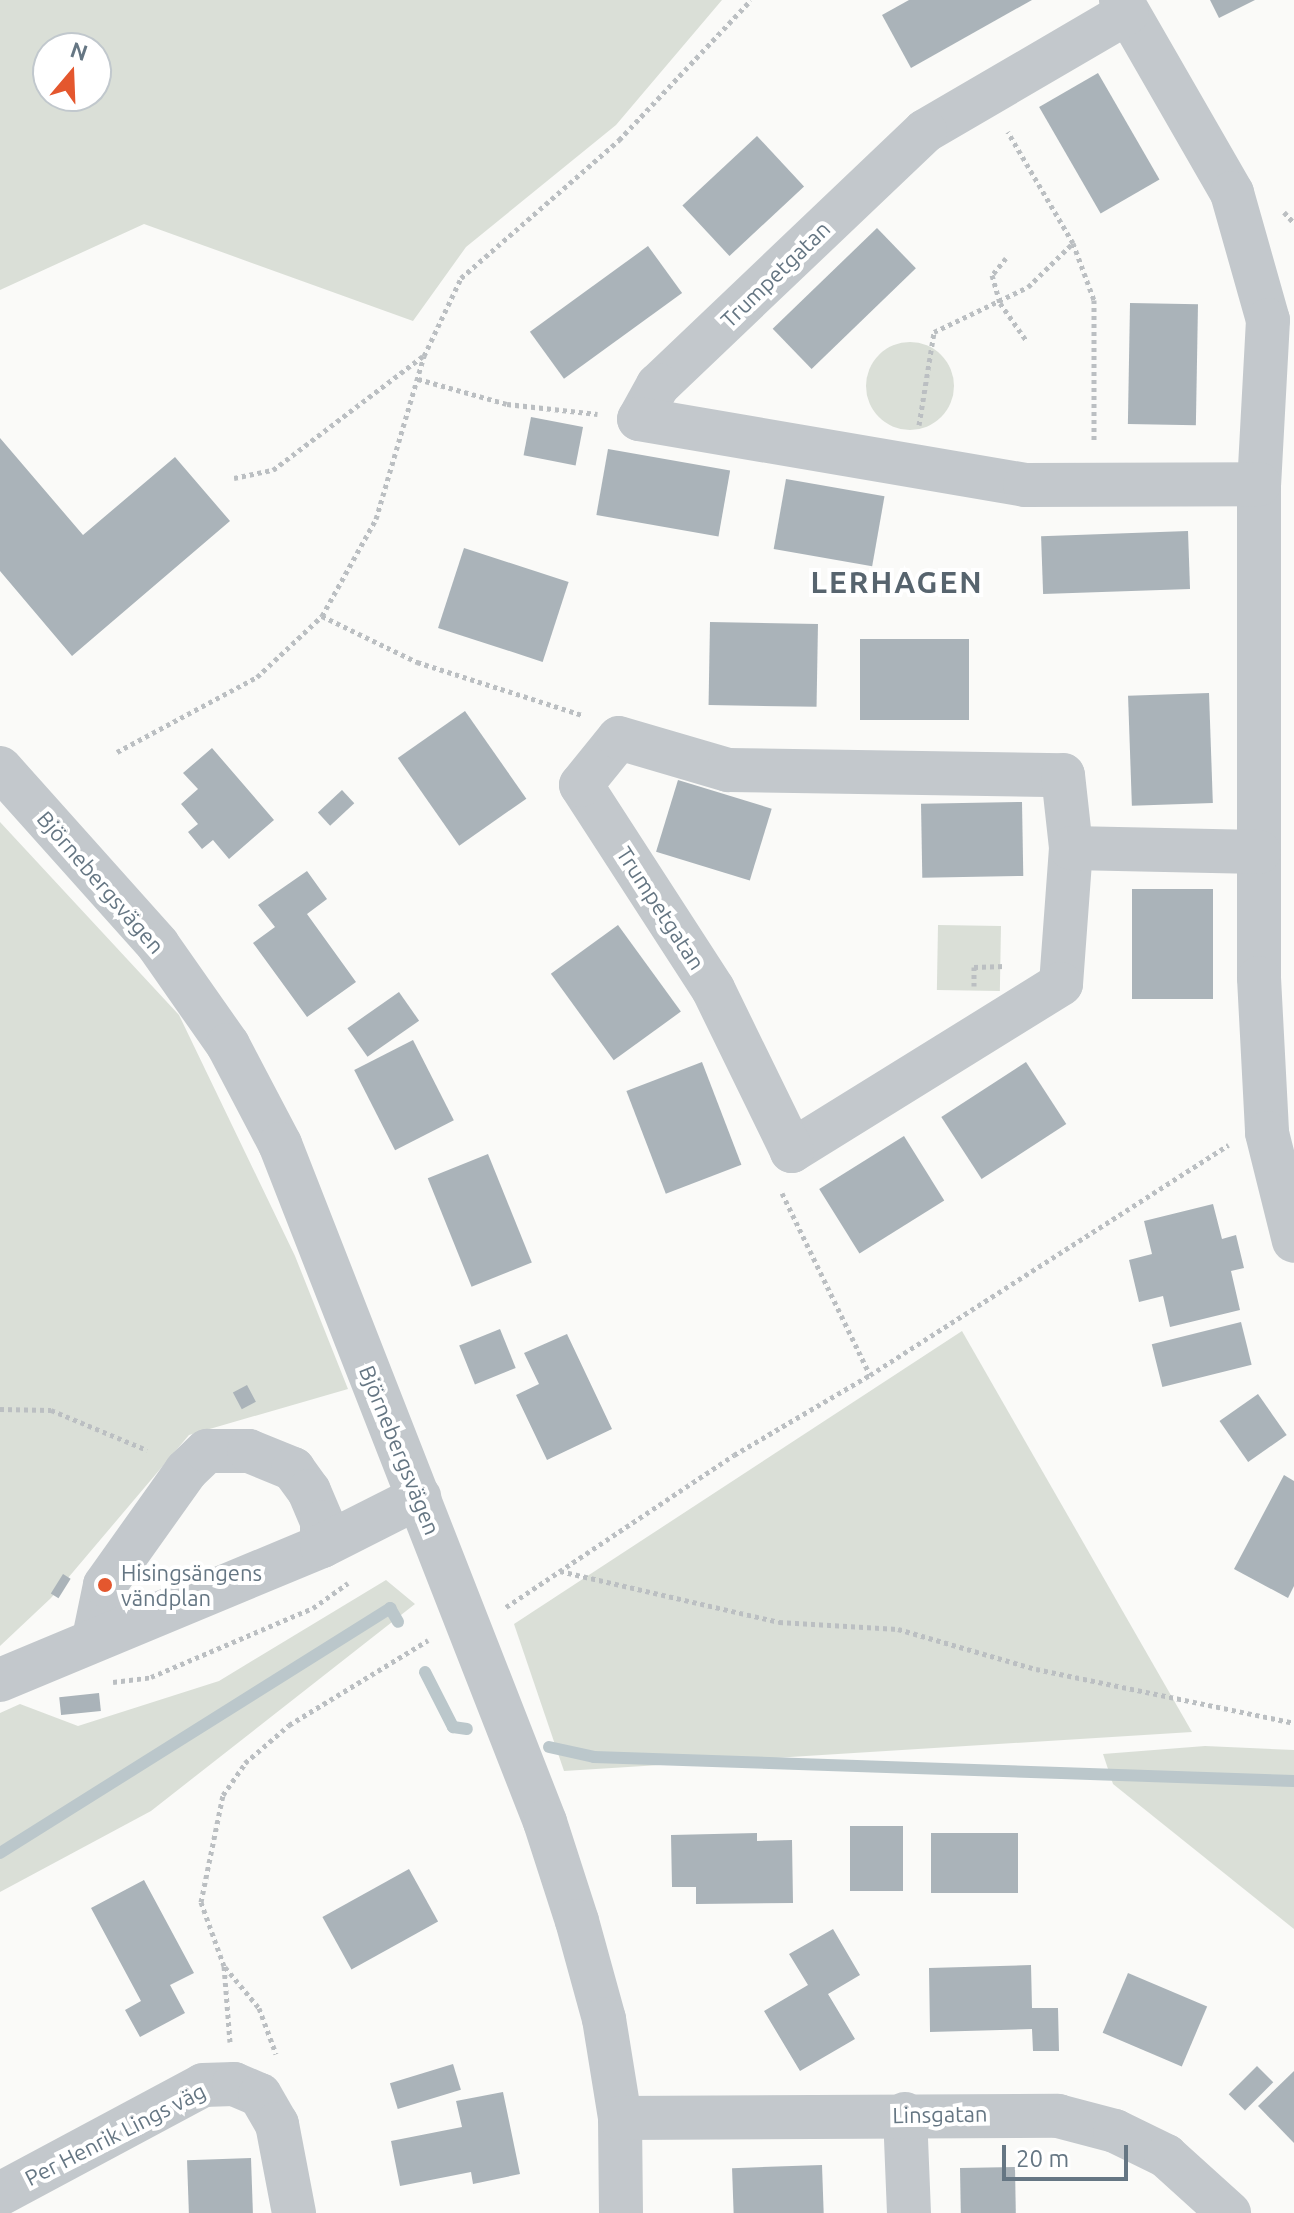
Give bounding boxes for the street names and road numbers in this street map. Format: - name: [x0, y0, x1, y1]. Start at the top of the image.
- street label: Trumpetgatan: [715, 215, 835, 333]
- street label: Björnebergsvägen: [32, 805, 170, 959]
- street label: Trumpetgatan: [611, 842, 711, 974]
- street label: Björnebergsvägen: [354, 1362, 446, 1538]
- street label: Per Henrik Lings väg: [20, 2077, 210, 2191]
- street label: Linsgatan: [892, 2100, 988, 2128]

